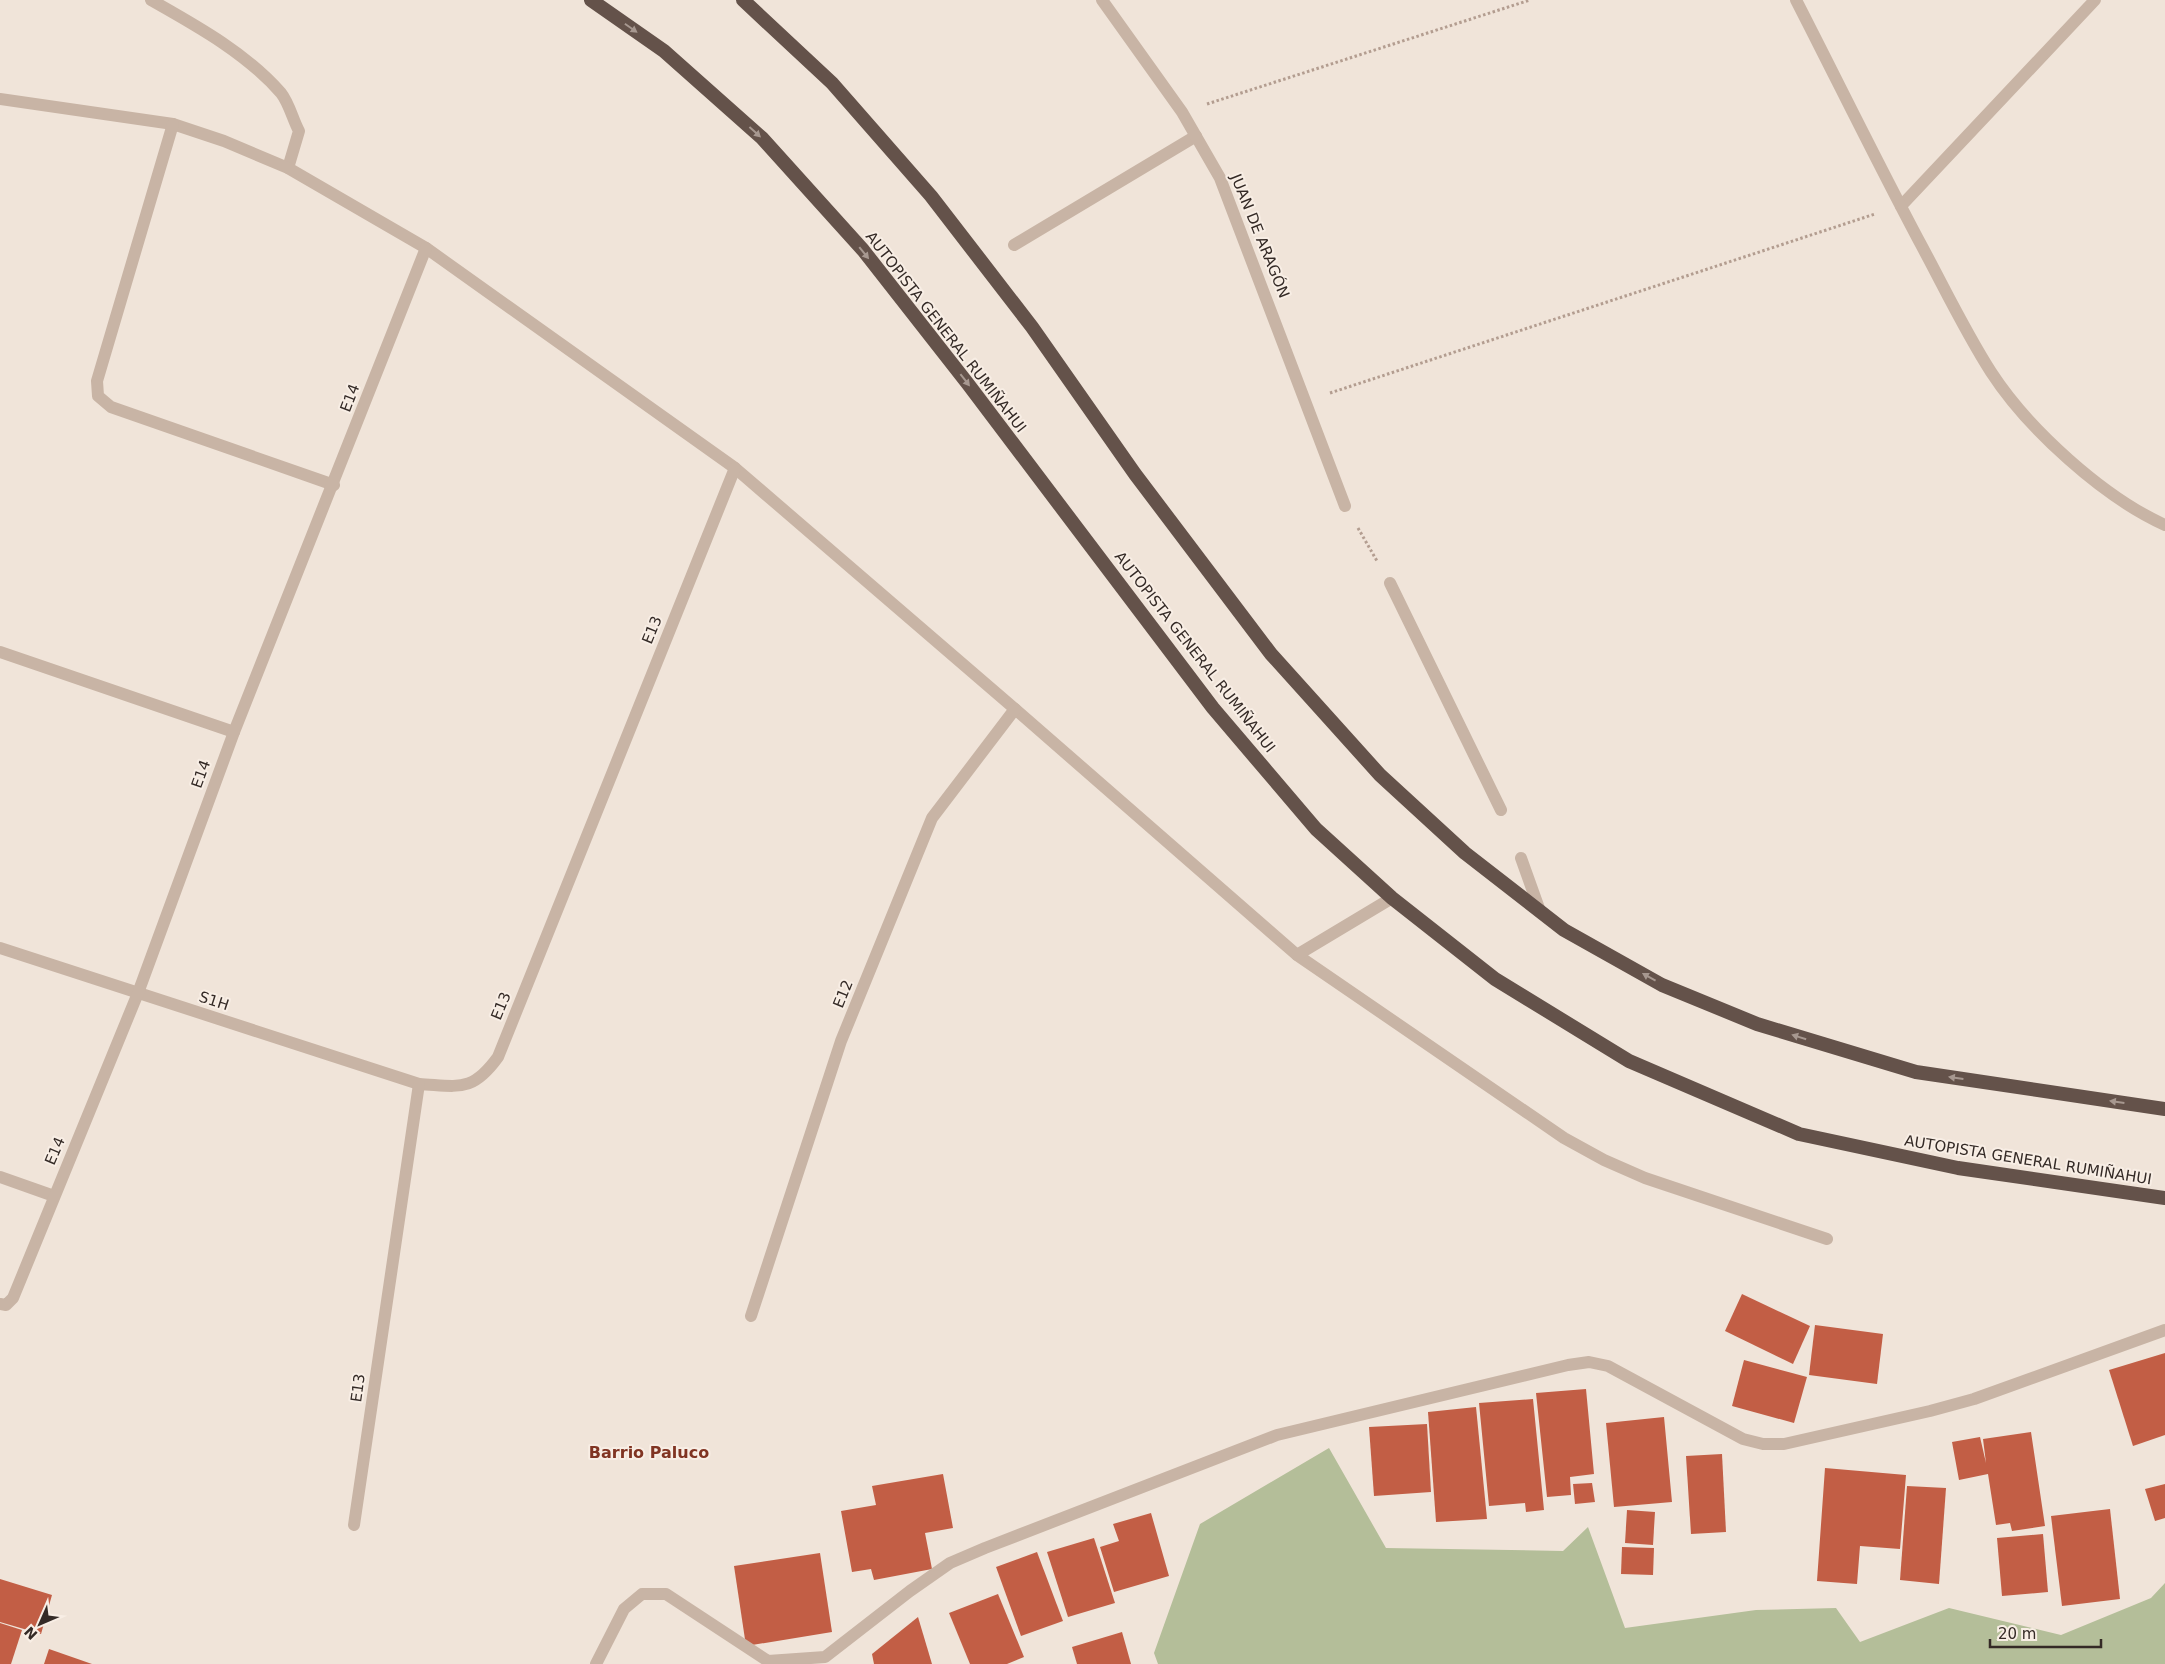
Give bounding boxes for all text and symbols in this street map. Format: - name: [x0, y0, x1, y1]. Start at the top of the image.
- one-way arrow: [624, 23, 638, 33]
- one-way arrow: [749, 127, 762, 138]
- street label: JUAN DE ARAGÓN: [1227, 170, 1294, 301]
- street label: AUTOPISTA GENERAL RUMIÑAHUI: [862, 227, 1031, 436]
- one-way arrow: [859, 246, 870, 259]
- one-way arrow: [960, 374, 970, 387]
- street label: E14: [336, 381, 364, 415]
- street label: AUTOPISTA GENERAL RUMIÑAHUI: [1111, 547, 1280, 756]
- street label: E13: [638, 613, 666, 647]
- street label: E14: [188, 757, 214, 791]
- one-way arrow: [1641, 973, 1656, 981]
- street label: E12: [829, 977, 857, 1011]
- street label: S1H: [197, 988, 231, 1014]
- street label: E13: [487, 989, 515, 1023]
- one-way arrow: [1792, 1032, 1807, 1040]
- one-way arrow: [1948, 1074, 1964, 1082]
- one-way arrow: [2108, 1098, 2124, 1106]
- street label: AUTOPISTA GENERAL RUMIÑAHUI: [1903, 1131, 2153, 1188]
- street label: E14: [41, 1134, 69, 1168]
- street label: E13: [347, 1373, 369, 1403]
- district label: Barrio Paluco: [589, 1443, 709, 1462]
- north arrow: [15, 1599, 65, 1649]
- scale bar: [1990, 1616, 2101, 1648]
- text: N: [21, 1623, 41, 1643]
- text: 20 m: [1998, 1625, 2036, 1643]

